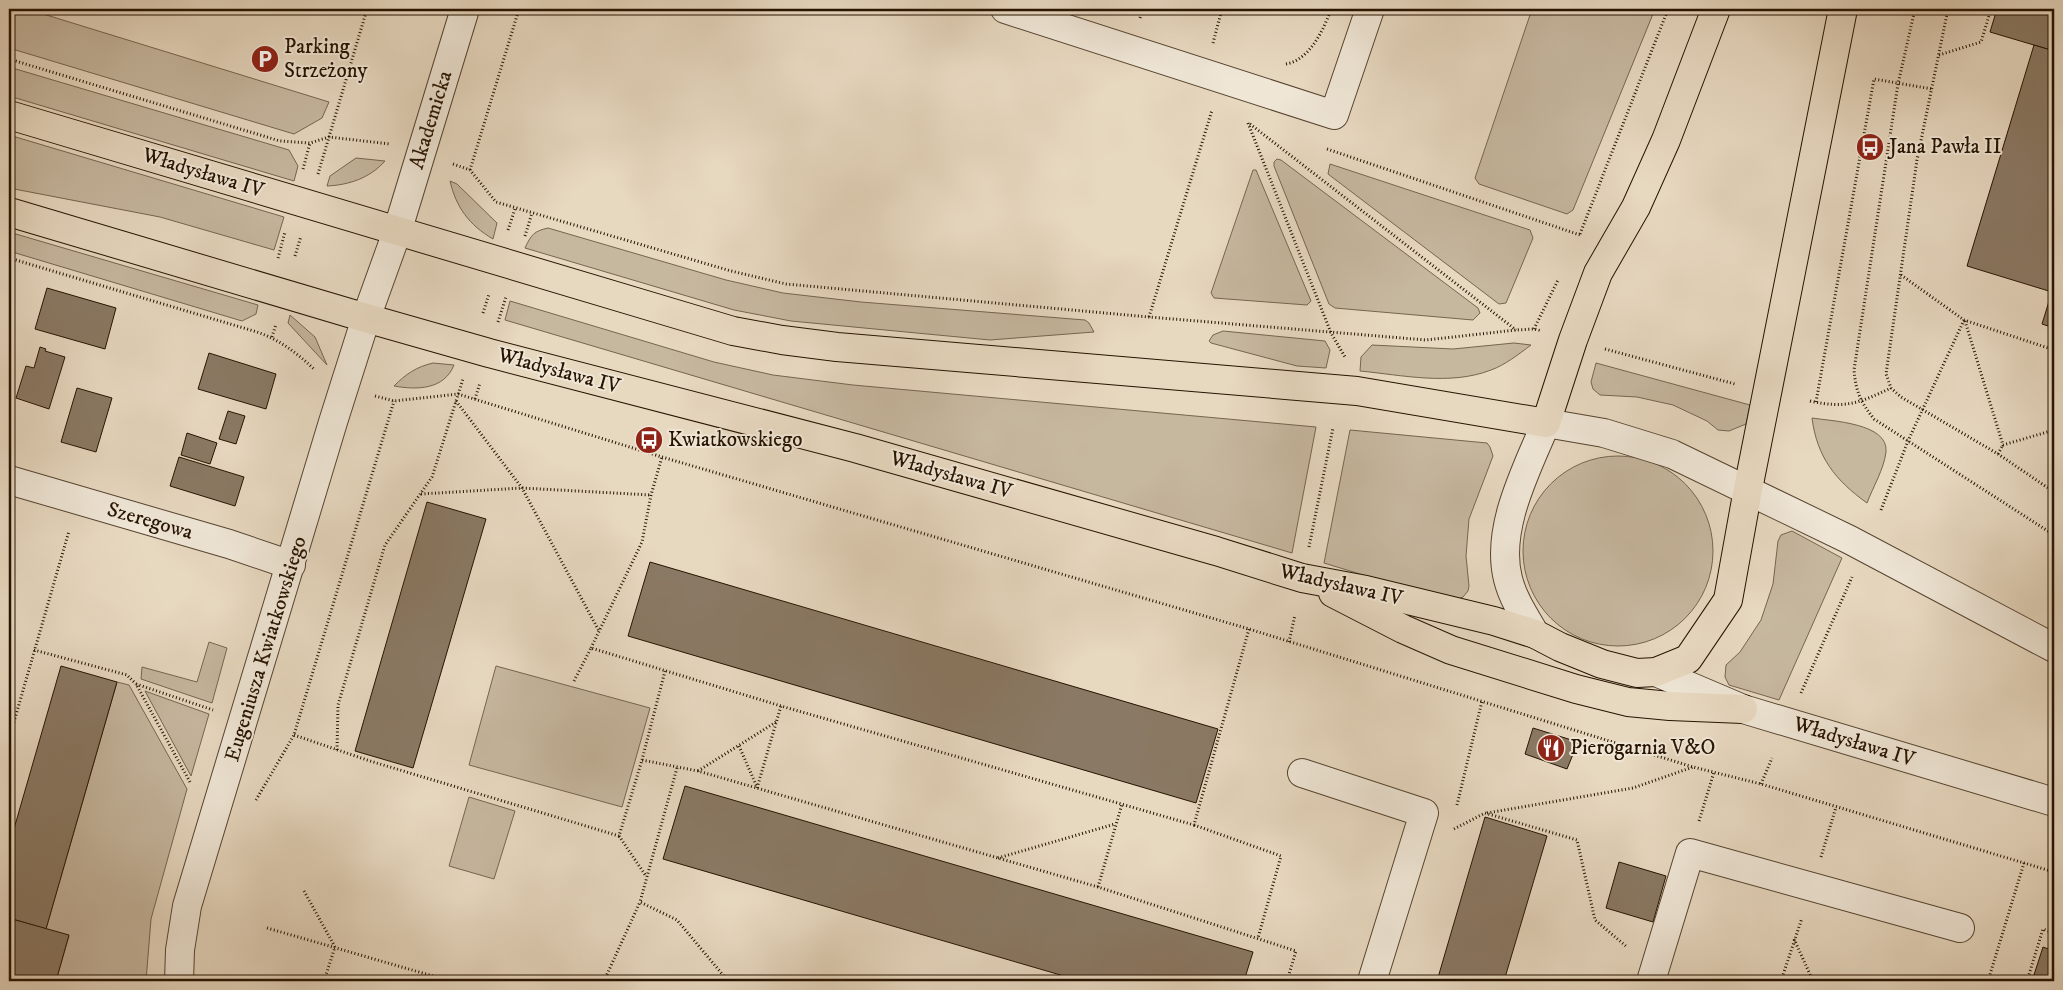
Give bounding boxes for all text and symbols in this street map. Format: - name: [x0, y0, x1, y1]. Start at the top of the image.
- place label: Parking Strzeżony: [284, 34, 369, 84]
- parking icon: Parking Strzeżony: [250, 44, 280, 74]
- street label: Akademicka: [404, 68, 458, 172]
- bus stop icon: Jana Pawła II: [1855, 132, 1885, 162]
- place label: Jana Pawła II: [1887, 134, 2001, 160]
- street label: Władysława IV: [138, 142, 268, 204]
- street label: Władysława IV: [494, 342, 624, 400]
- bus stop icon: Kwiatkowskiego: [634, 425, 664, 455]
- place label: Kwiatkowskiego: [668, 427, 802, 453]
- street label: Władysława IV: [886, 445, 1016, 505]
- street label: Szeregowa: [104, 496, 196, 546]
- street label: Eugeniusza Kwiatkowskiego: [219, 533, 313, 765]
- street label: Władysława IV: [1276, 558, 1406, 612]
- street label: Władysława IV: [1789, 711, 1919, 773]
- restaurant icon: Pierogarnia V&O: [1536, 733, 1566, 763]
- place label: Pierogarnia V&O: [1570, 735, 1715, 761]

